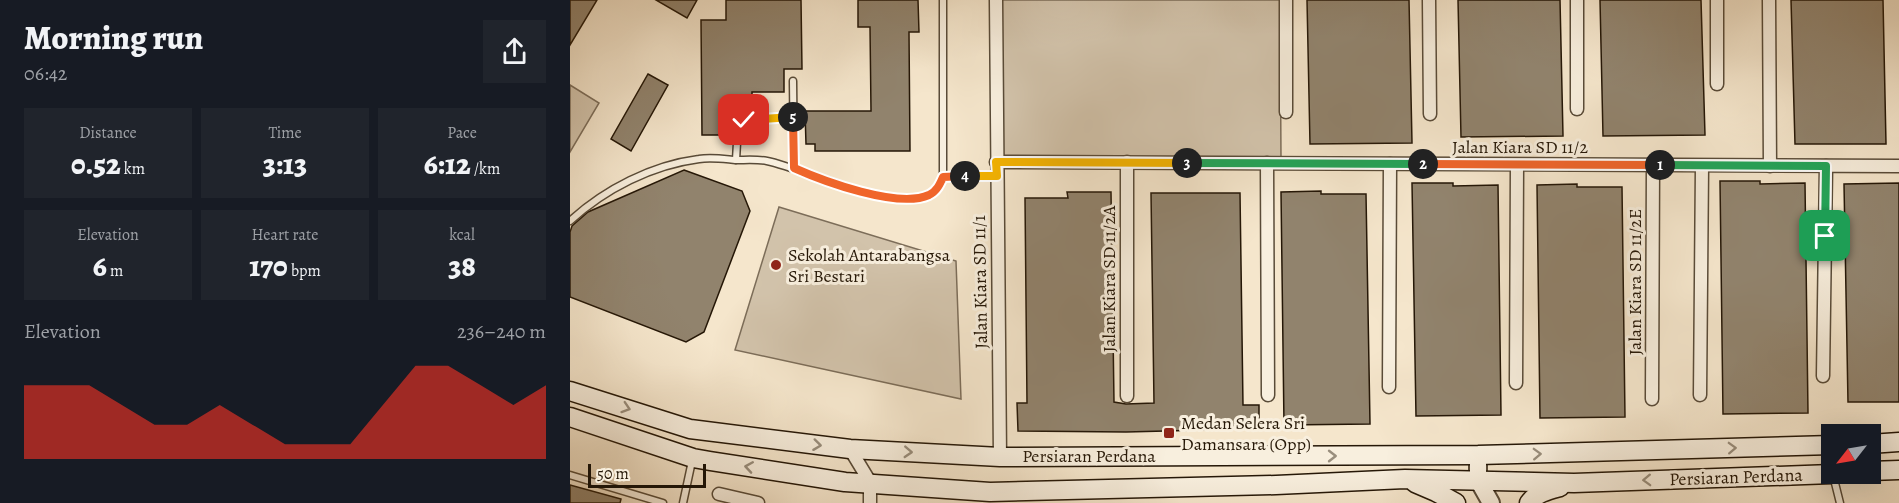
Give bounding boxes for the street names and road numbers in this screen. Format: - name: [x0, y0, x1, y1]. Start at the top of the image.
- street label: Jalan Kiara SD 11/2: [1452, 135, 1588, 159]
- street label: Jalan Kiara SD 11/2A: [1097, 205, 1121, 352]
- street label: Jalan Kiara SD 11/2E: [1623, 209, 1647, 355]
- street label: Jalan Kiara SD 11/1: [967, 215, 993, 349]
- street label: Persiaran Perdana: [1022, 444, 1156, 468]
- street label: Persiaran Perdana: [1669, 463, 1804, 491]

